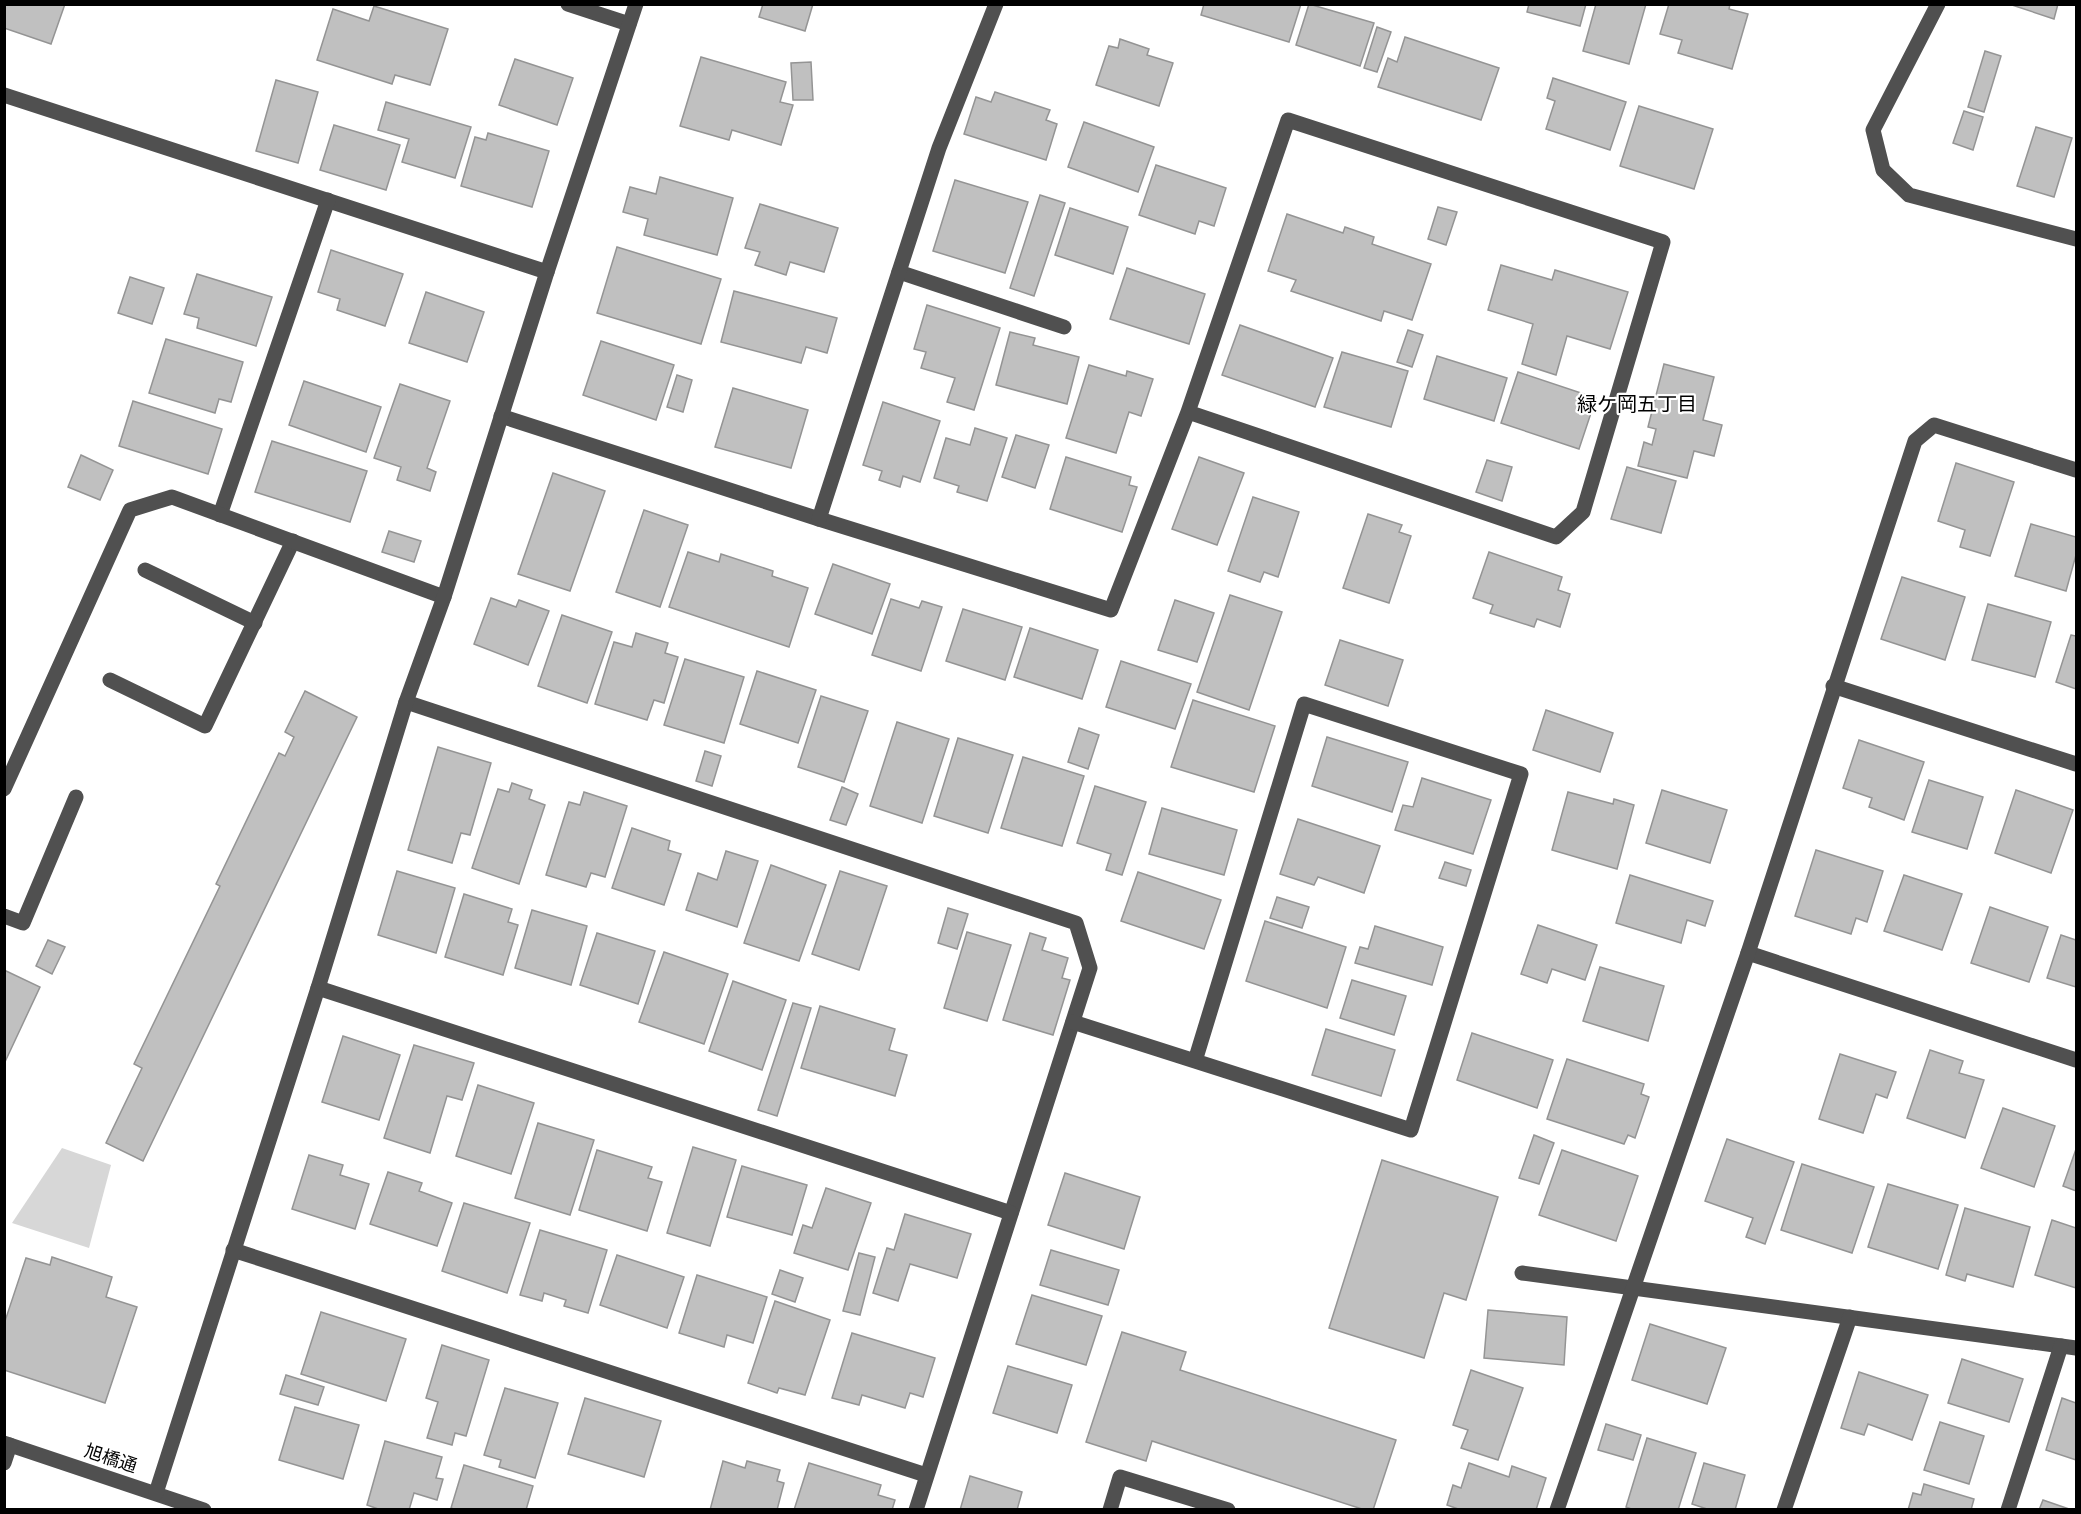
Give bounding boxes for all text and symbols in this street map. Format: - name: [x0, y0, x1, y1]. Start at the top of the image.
- district label: 緑ケ岡五丁目: [1577, 391, 1697, 417]
- street label: 旭橋通: [82, 1439, 140, 1477]

